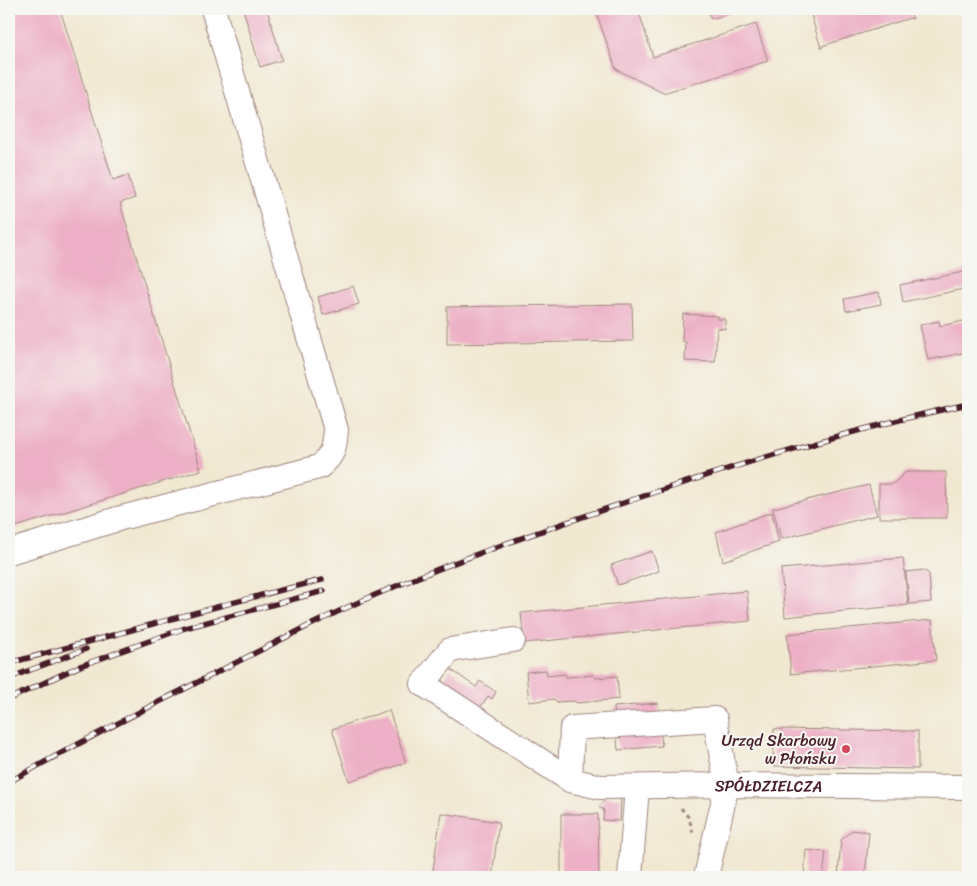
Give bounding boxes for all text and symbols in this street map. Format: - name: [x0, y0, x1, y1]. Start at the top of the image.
- place label: Urząd Skarbowy w Płońsku: [721, 726, 837, 773]
- marker: Urząd Skarbowy w Płońsku: [840, 743, 852, 755]
- street label: SPÓŁDZIELCZA: [714, 770, 822, 800]

